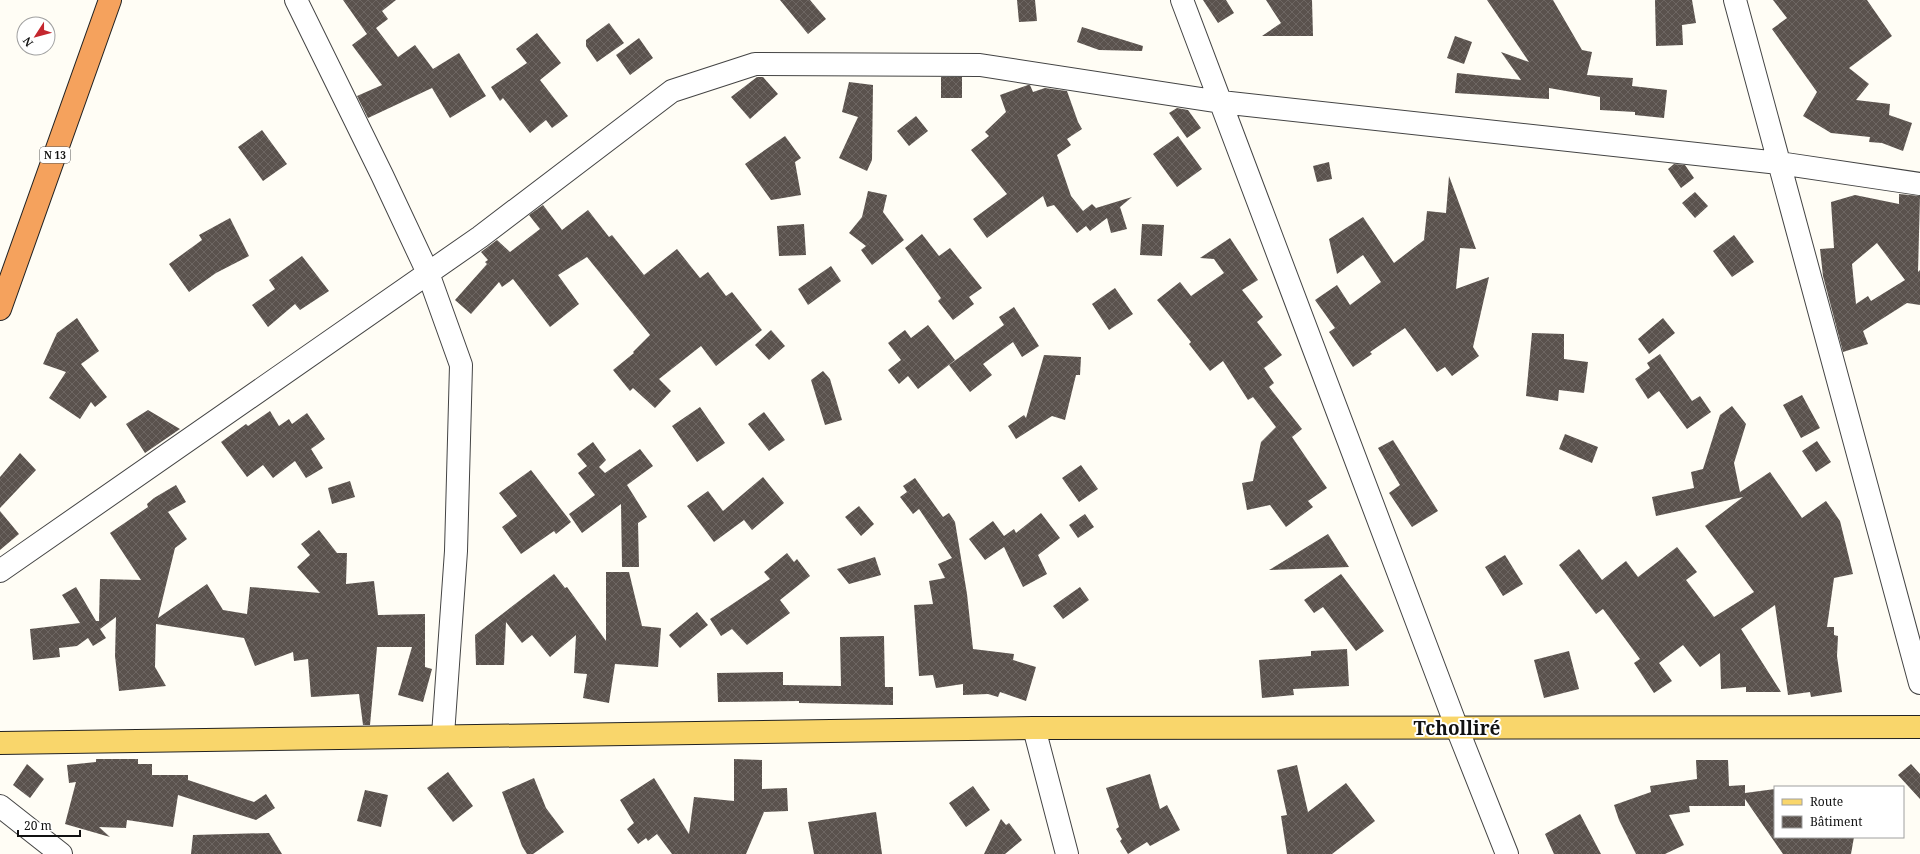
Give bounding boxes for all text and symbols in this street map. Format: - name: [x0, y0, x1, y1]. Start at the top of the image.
- north arrow: [16, 16, 56, 56]
- text: N: [19, 34, 36, 50]
- road number: N 13: [40, 147, 70, 163]
- district label: Tcholliré: [1414, 715, 1501, 741]
- legend: [1774, 786, 1904, 838]
- text: Route: [1810, 793, 1843, 810]
- scale bar: [18, 812, 80, 838]
- text: Bâtiment: [1810, 813, 1862, 830]
- text: 20 m: [24, 817, 52, 834]

